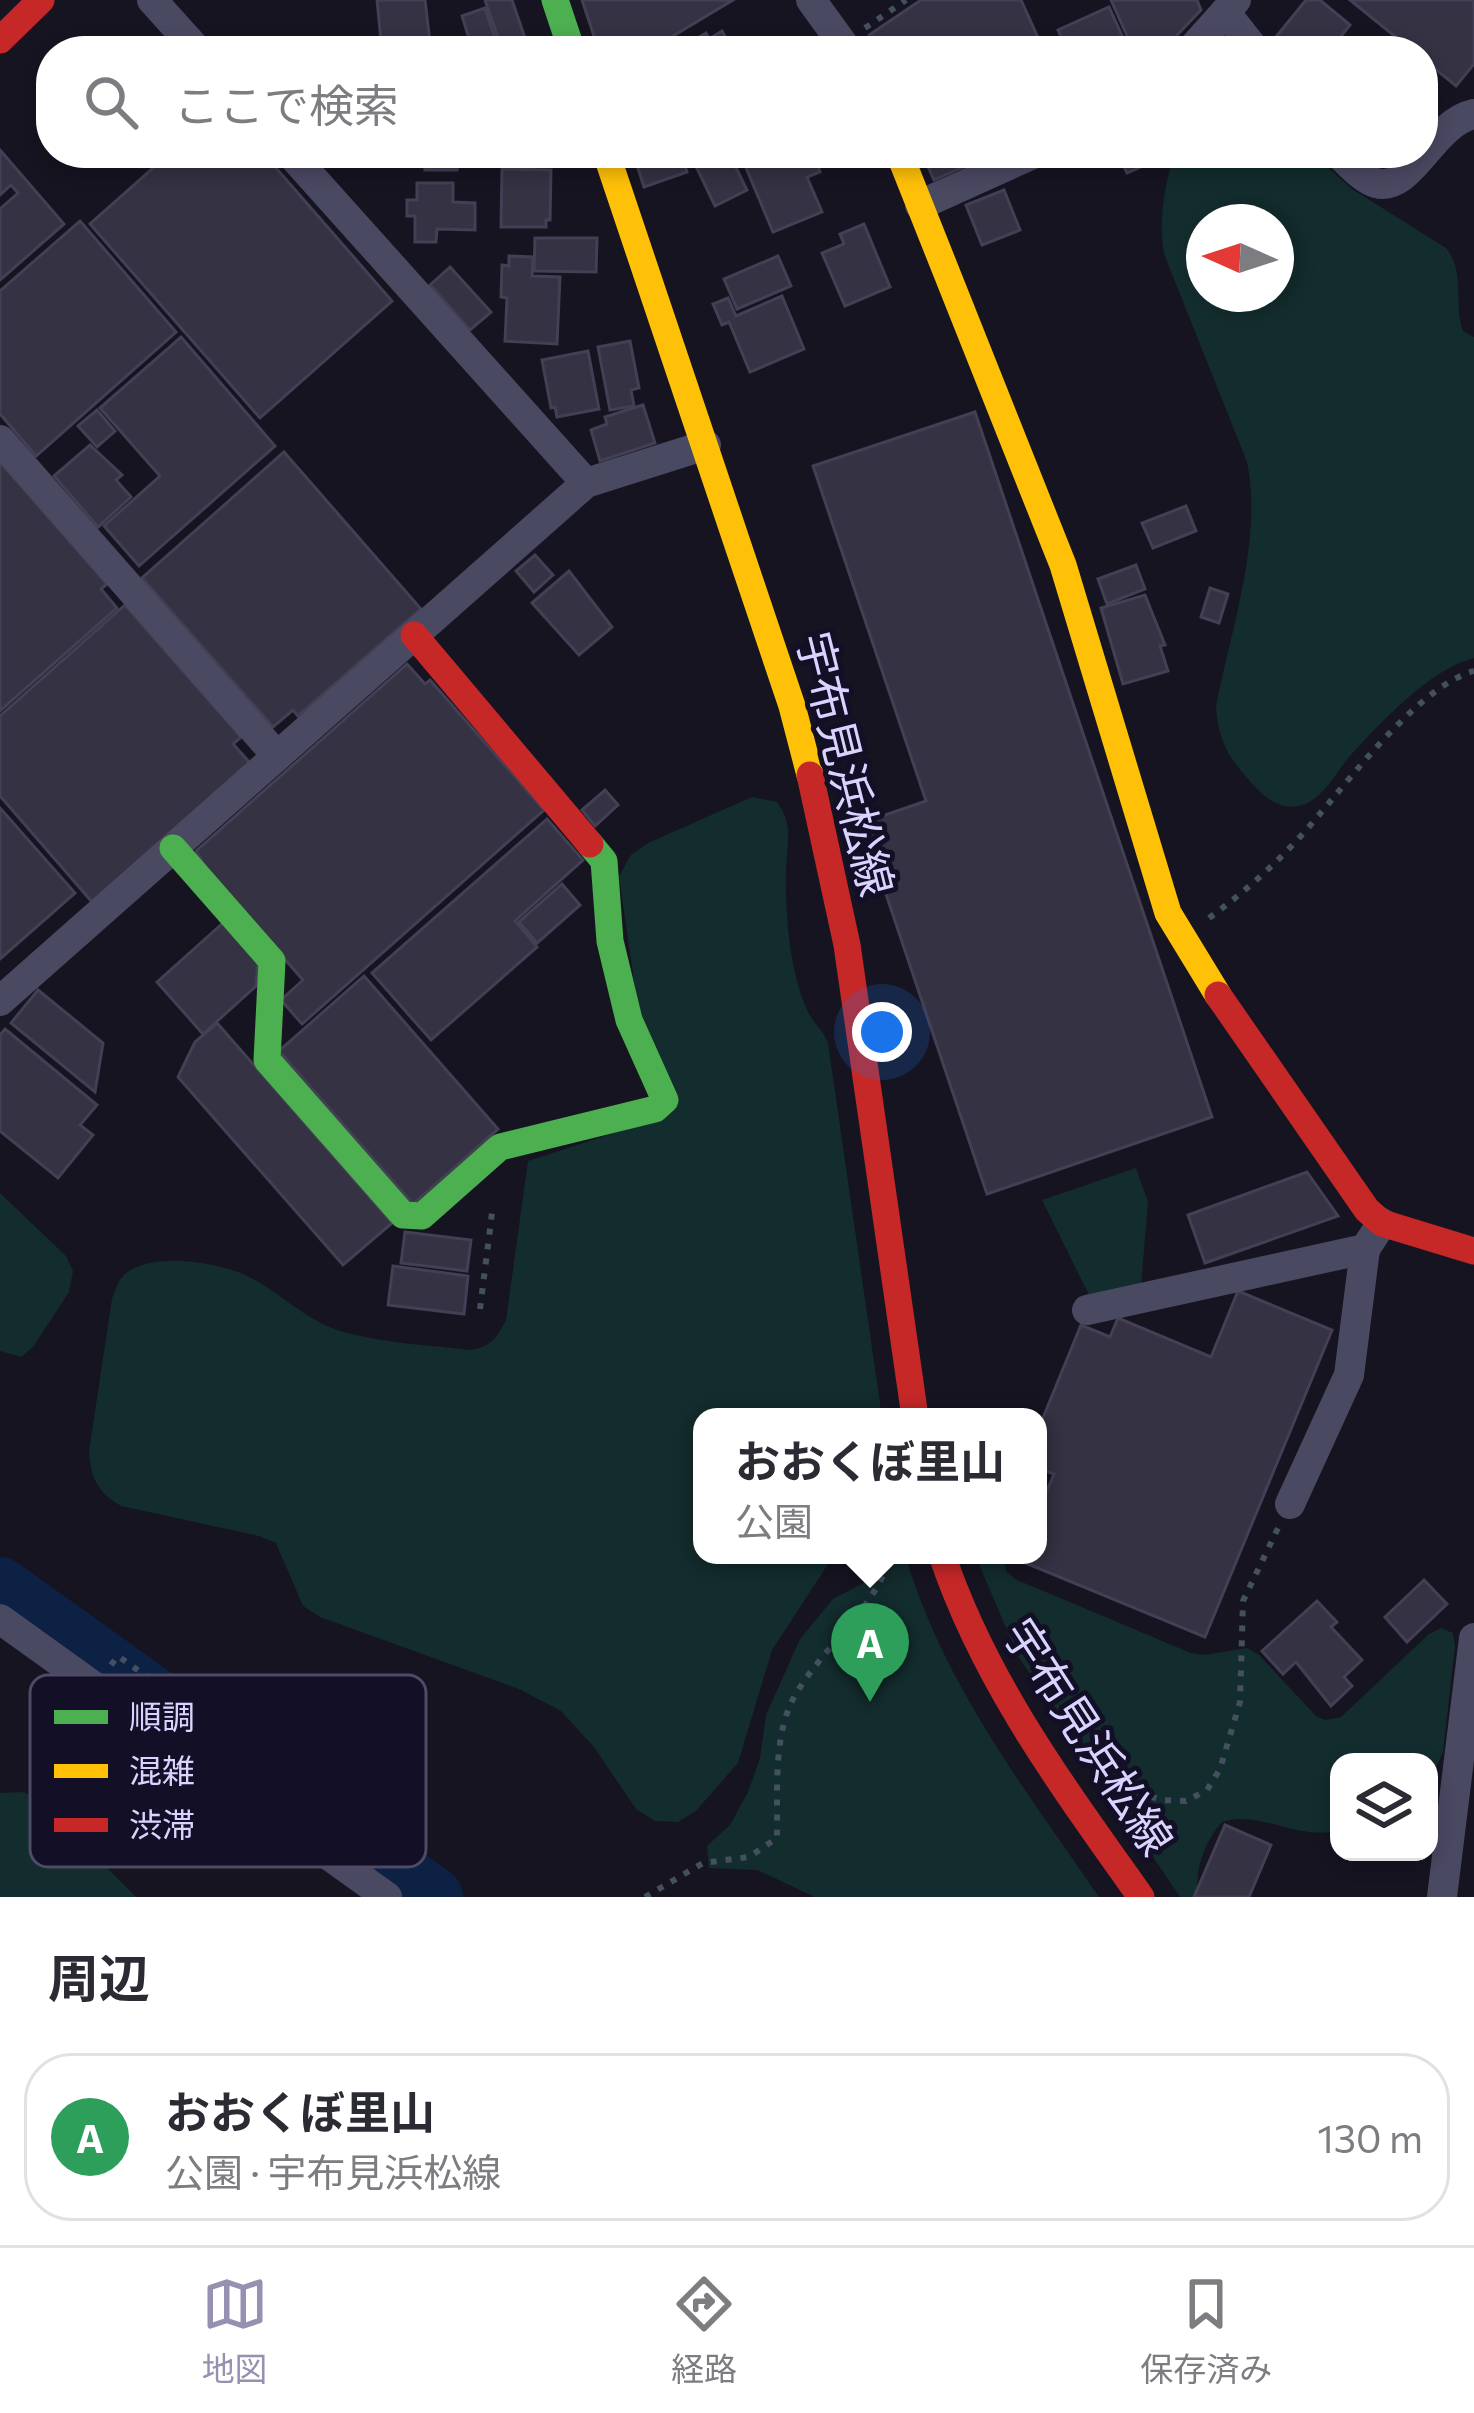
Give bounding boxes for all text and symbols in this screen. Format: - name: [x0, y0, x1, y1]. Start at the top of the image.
- search box: [36, 36, 1438, 168]
- icon: search: [78, 69, 144, 135]
- text: ここで検索: [174, 76, 399, 131]
- north arrow: [1186, 204, 1294, 312]
- street label: 宇布見浜松線: [788, 626, 907, 901]
- your location: [852, 1002, 912, 1062]
- popup: [693, 1408, 1047, 1564]
- text: おおくぼ里山: [735, 1432, 1005, 1487]
- text: 公園: [735, 1496, 813, 1544]
- pin: A: [831, 1603, 909, 1702]
- street label: 宇布見浜松線: [994, 1607, 1187, 1864]
- legend: [30, 1675, 426, 1867]
- text: 順調: [129, 1695, 195, 1736]
- text: 混雑: [129, 1749, 195, 1790]
- map controls: [1330, 1753, 1438, 1861]
- button: layers: [1330, 1753, 1438, 1861]
- text: 渋滞: [129, 1803, 195, 1844]
- text: 周辺: [48, 1945, 150, 2008]
- text: おおくぼ里山: [165, 2083, 435, 2138]
- text: A: [76, 2113, 104, 2161]
- text: 130 m: [1317, 2113, 1423, 2161]
- text: 公園 · 宇布見浜松線: [165, 2147, 501, 2195]
- tab: 地図: [202, 2271, 268, 2391]
- tab: 経路: [671, 2271, 737, 2391]
- tab: 保存済み: [1140, 2271, 1272, 2391]

